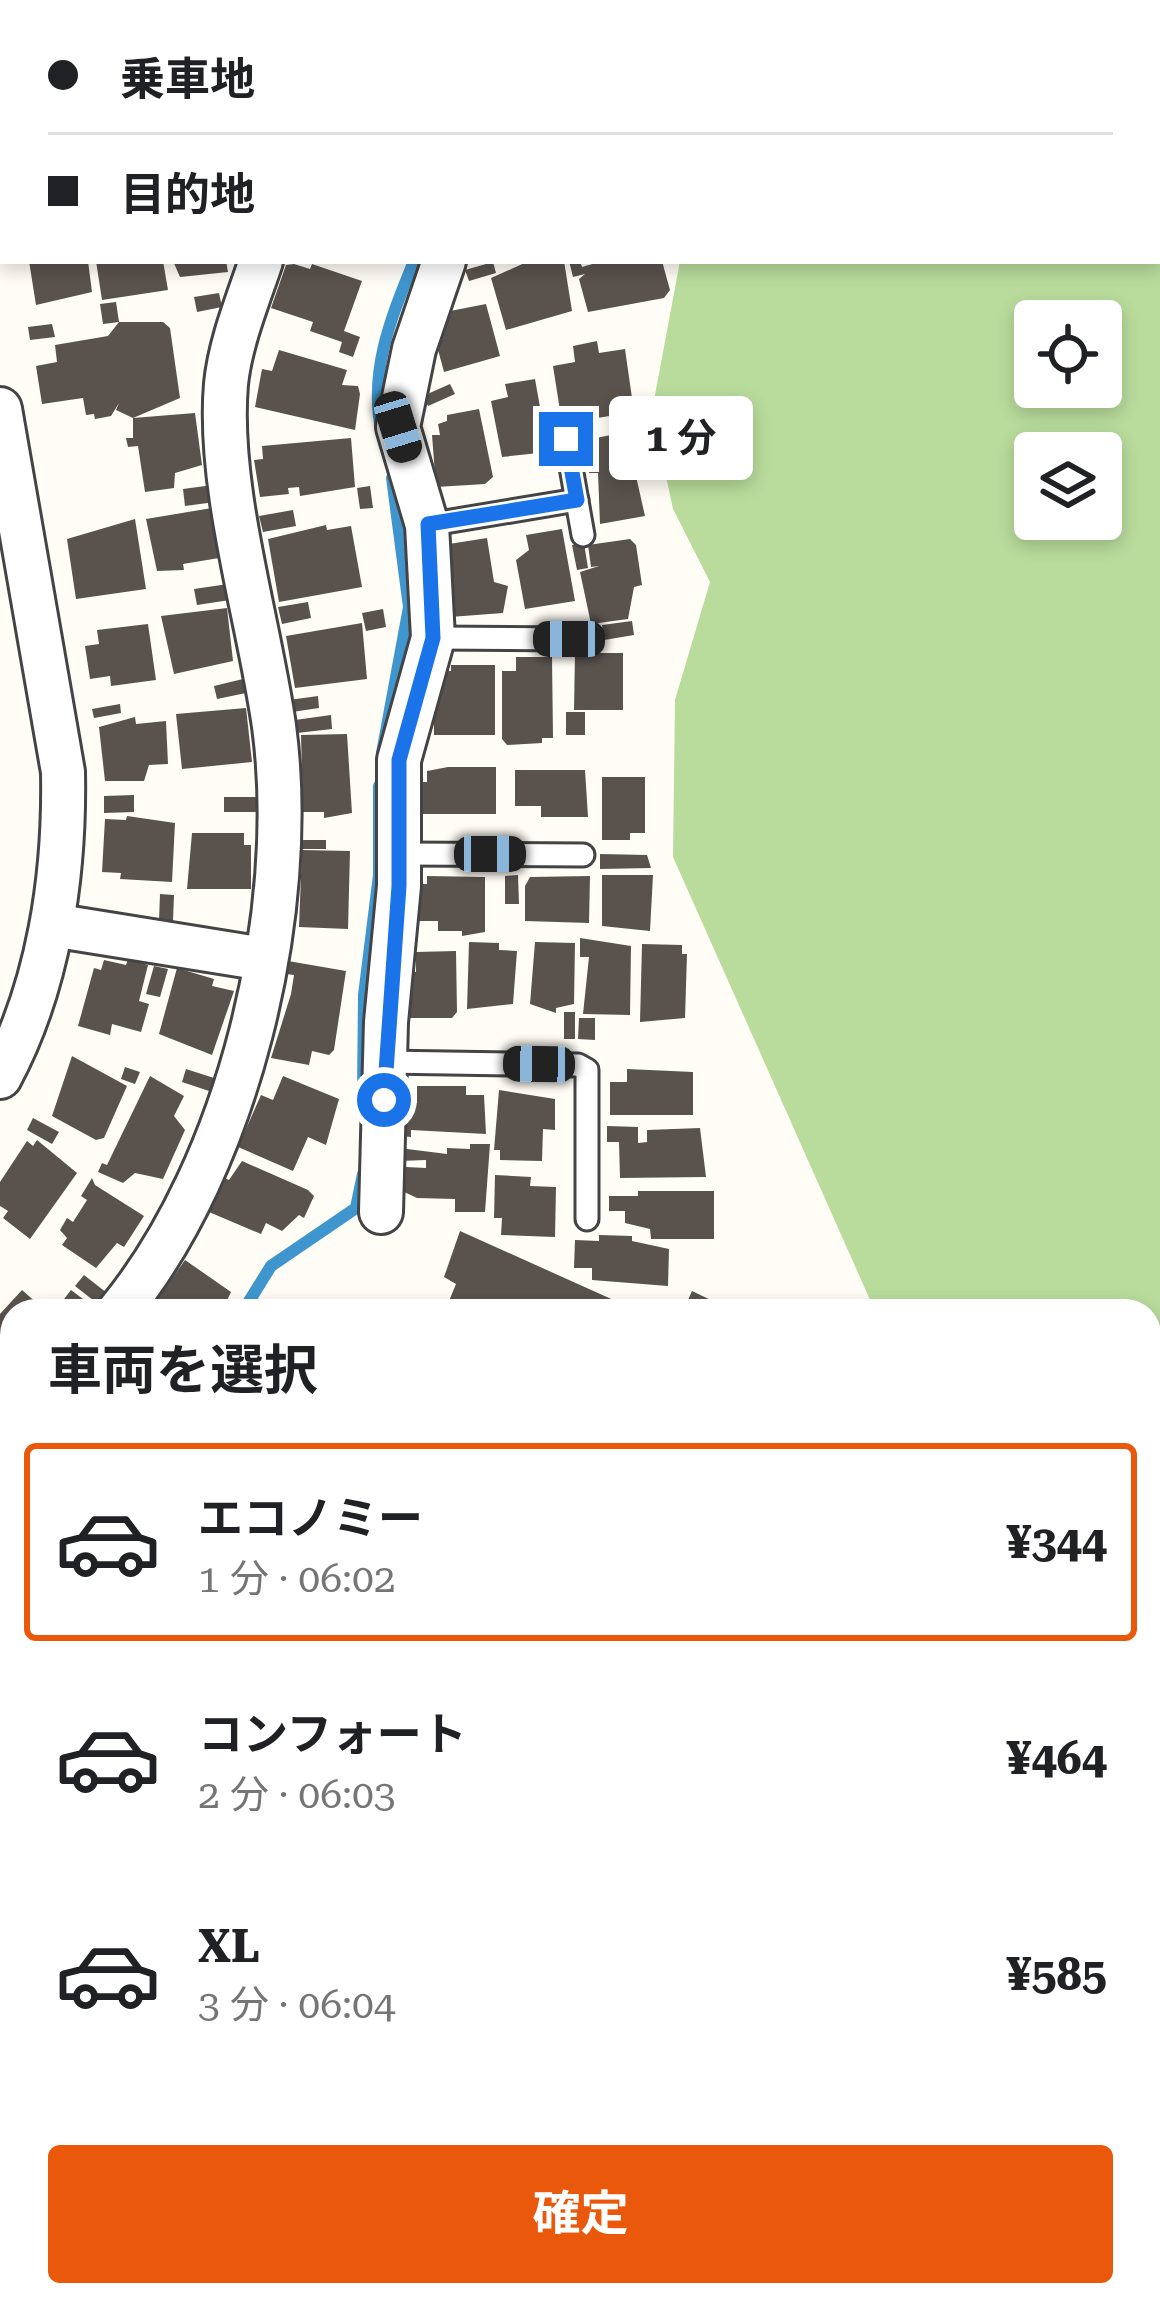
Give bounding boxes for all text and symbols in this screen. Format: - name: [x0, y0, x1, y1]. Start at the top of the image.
- text: 乗車地: [120, 53, 255, 106]
- text: 目的地: [120, 168, 255, 221]
- map controls: [1014, 300, 1122, 540]
- button: locate: [1014, 300, 1122, 408]
- car: [370, 387, 426, 467]
- callout: 1 分: [608, 397, 752, 481]
- route end: [539, 412, 593, 466]
- text: 1 分: [646, 415, 716, 461]
- button: layers: [1014, 432, 1122, 540]
- car: [533, 621, 605, 657]
- car: [454, 836, 526, 872]
- car: [503, 1045, 575, 1083]
- route start: [357, 1073, 411, 1127]
- text: 車両を選択: [48, 1339, 318, 1402]
- icon: car: [54, 1488, 162, 1596]
- text: エコノミー: [198, 1492, 423, 1545]
- text: ¥344: [1006, 1516, 1107, 1569]
- text: 1 分 · 06:02: [198, 1556, 396, 1602]
- icon: car: [54, 1704, 162, 1812]
- text: コンフォート: [198, 1708, 467, 1761]
- text: ¥464: [1006, 1732, 1107, 1785]
- text: 2 分 · 06:03: [198, 1772, 396, 1818]
- icon: car: [54, 1920, 162, 2028]
- text: XL: [198, 1920, 260, 1973]
- text: ¥585: [1006, 1948, 1107, 2001]
- text: 3 分 · 06:04: [198, 1982, 396, 2028]
- button: 確定: [48, 2145, 1113, 2283]

